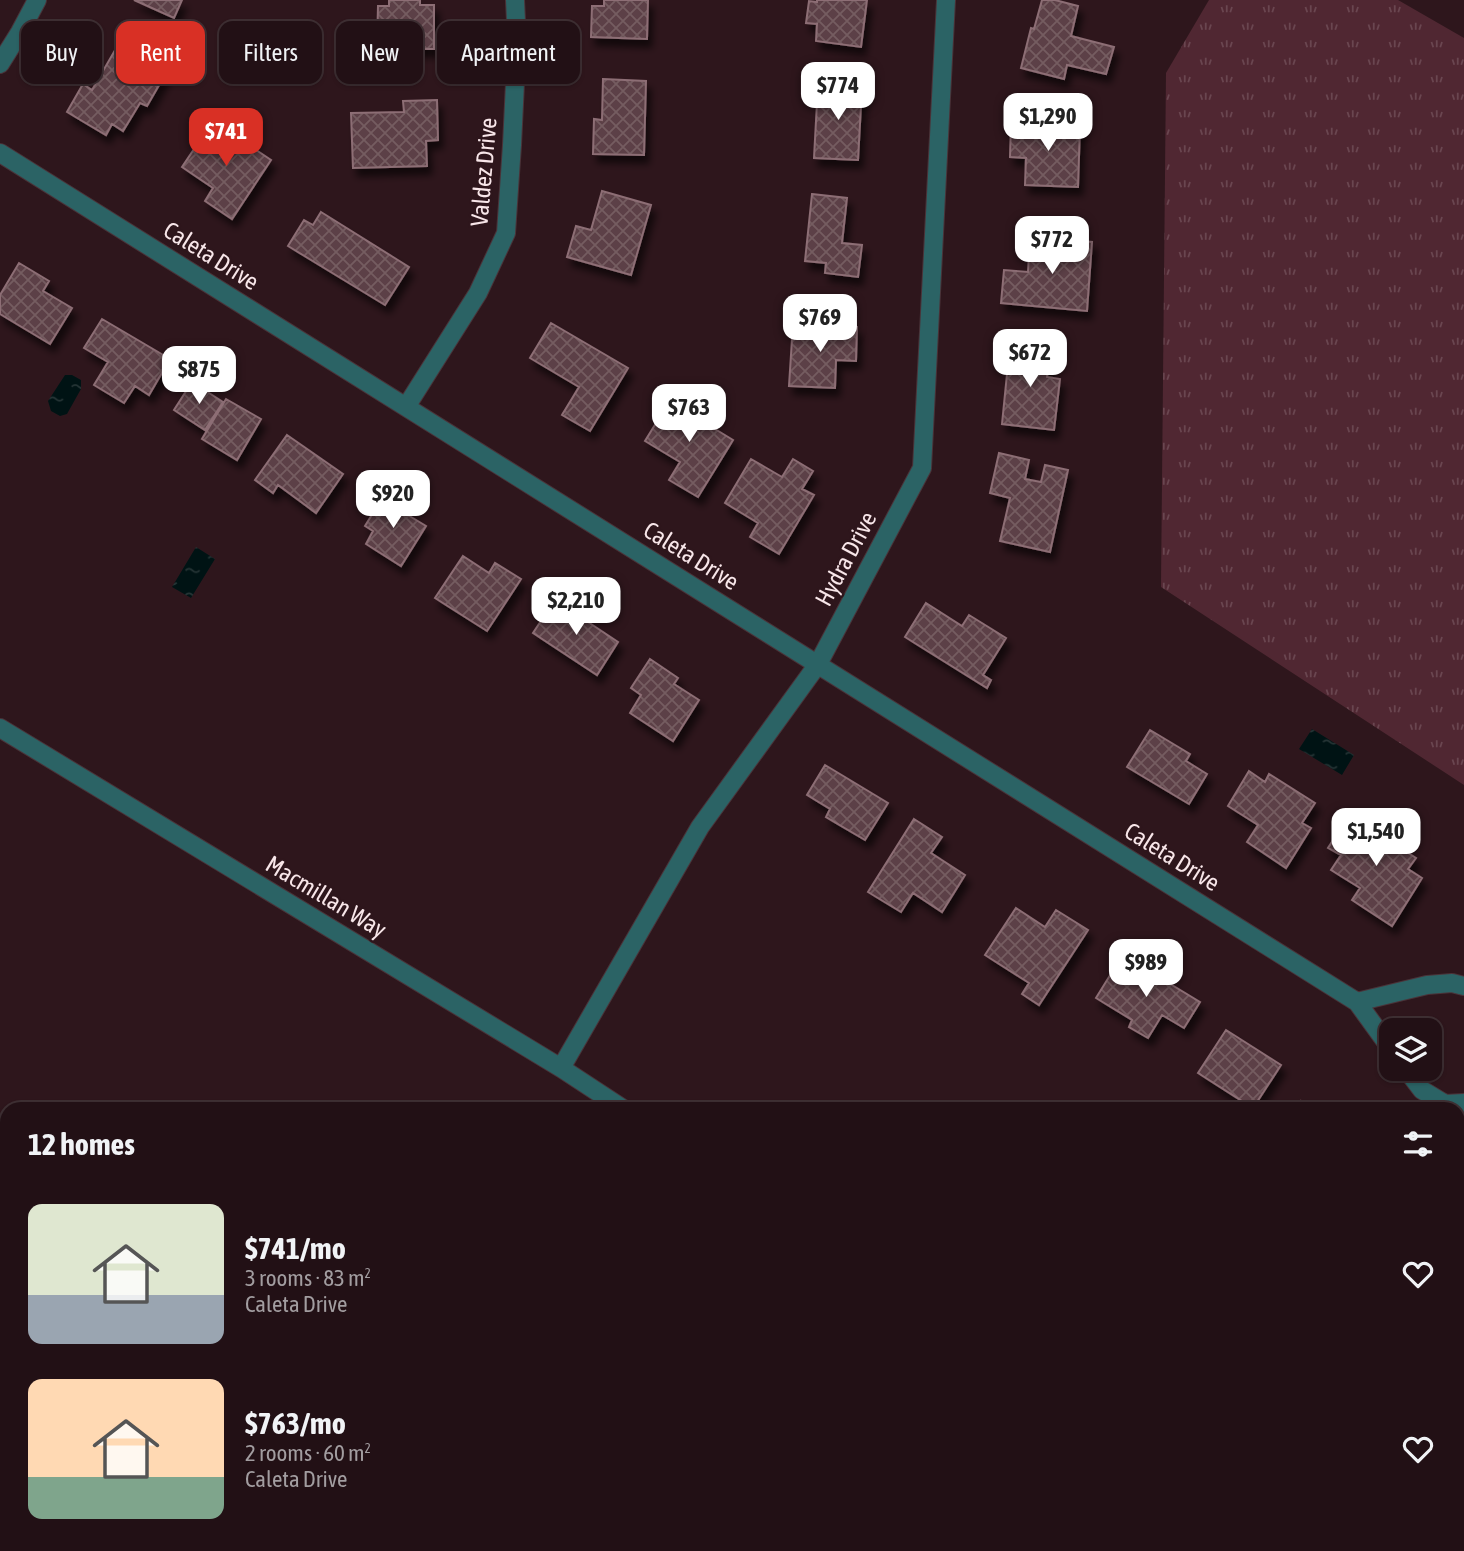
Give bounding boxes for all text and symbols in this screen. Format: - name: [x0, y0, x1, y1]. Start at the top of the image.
- chip: Buy: [21, 21, 102, 84]
- chip: Rent: [116, 21, 205, 84]
- chip: Filters: [219, 21, 322, 84]
- chip: New: [336, 21, 423, 84]
- chip: Apartment: [437, 21, 580, 84]
- pin: $774: [797, 62, 879, 122]
- text: $774: [817, 72, 859, 98]
- pin: $1,290: [991, 94, 1105, 153]
- text: $1,290: [1020, 103, 1077, 129]
- pin: $741: [185, 108, 267, 168]
- street label: Valdez Drive: [465, 116, 502, 227]
- text: $741: [205, 118, 247, 144]
- street label: Caleta Drive: [159, 216, 264, 295]
- pin: $772: [1011, 216, 1093, 276]
- text: $772: [1031, 226, 1073, 252]
- pin: $769: [779, 294, 861, 354]
- text: $769: [799, 304, 841, 330]
- pin: $672: [989, 330, 1071, 389]
- text: $672: [1009, 339, 1051, 365]
- pin: $875: [158, 346, 240, 406]
- text: $875: [178, 356, 220, 382]
- pin: $763: [648, 384, 730, 444]
- text: $763: [668, 394, 710, 420]
- pin: $920: [352, 470, 434, 530]
- text: $920: [372, 480, 414, 506]
- street label: Hydra Drive: [810, 507, 882, 610]
- street label: Caleta Drive: [639, 516, 744, 595]
- pin: $2,210: [519, 578, 633, 637]
- text: $2,210: [548, 587, 605, 613]
- pin: $1,540: [1319, 808, 1433, 868]
- street label: Caleta Drive: [1120, 817, 1225, 896]
- text: $1,540: [1348, 818, 1405, 844]
- street label: Macmillan Way: [261, 850, 391, 943]
- pin: $989: [1105, 940, 1187, 999]
- text: $989: [1125, 949, 1167, 975]
- map controls: [1379, 1018, 1442, 1081]
- button: layers: [1379, 1018, 1442, 1081]
- icon: filters: [1399, 1125, 1437, 1163]
- text: 12 homes: [28, 1127, 135, 1161]
- text: $741/mo: [245, 1231, 346, 1265]
- icon: home: [84, 1232, 168, 1316]
- icon: heart: [1399, 1255, 1437, 1293]
- text: 3 rooms · 83 m²: [245, 1265, 371, 1291]
- text: Caleta Drive: [245, 1291, 347, 1317]
- text: $763/mo: [245, 1406, 346, 1440]
- icon: home: [84, 1407, 168, 1491]
- icon: heart: [1399, 1430, 1437, 1468]
- text: 2 rooms · 60 m²: [245, 1440, 371, 1466]
- text: Caleta Drive: [245, 1466, 347, 1492]

